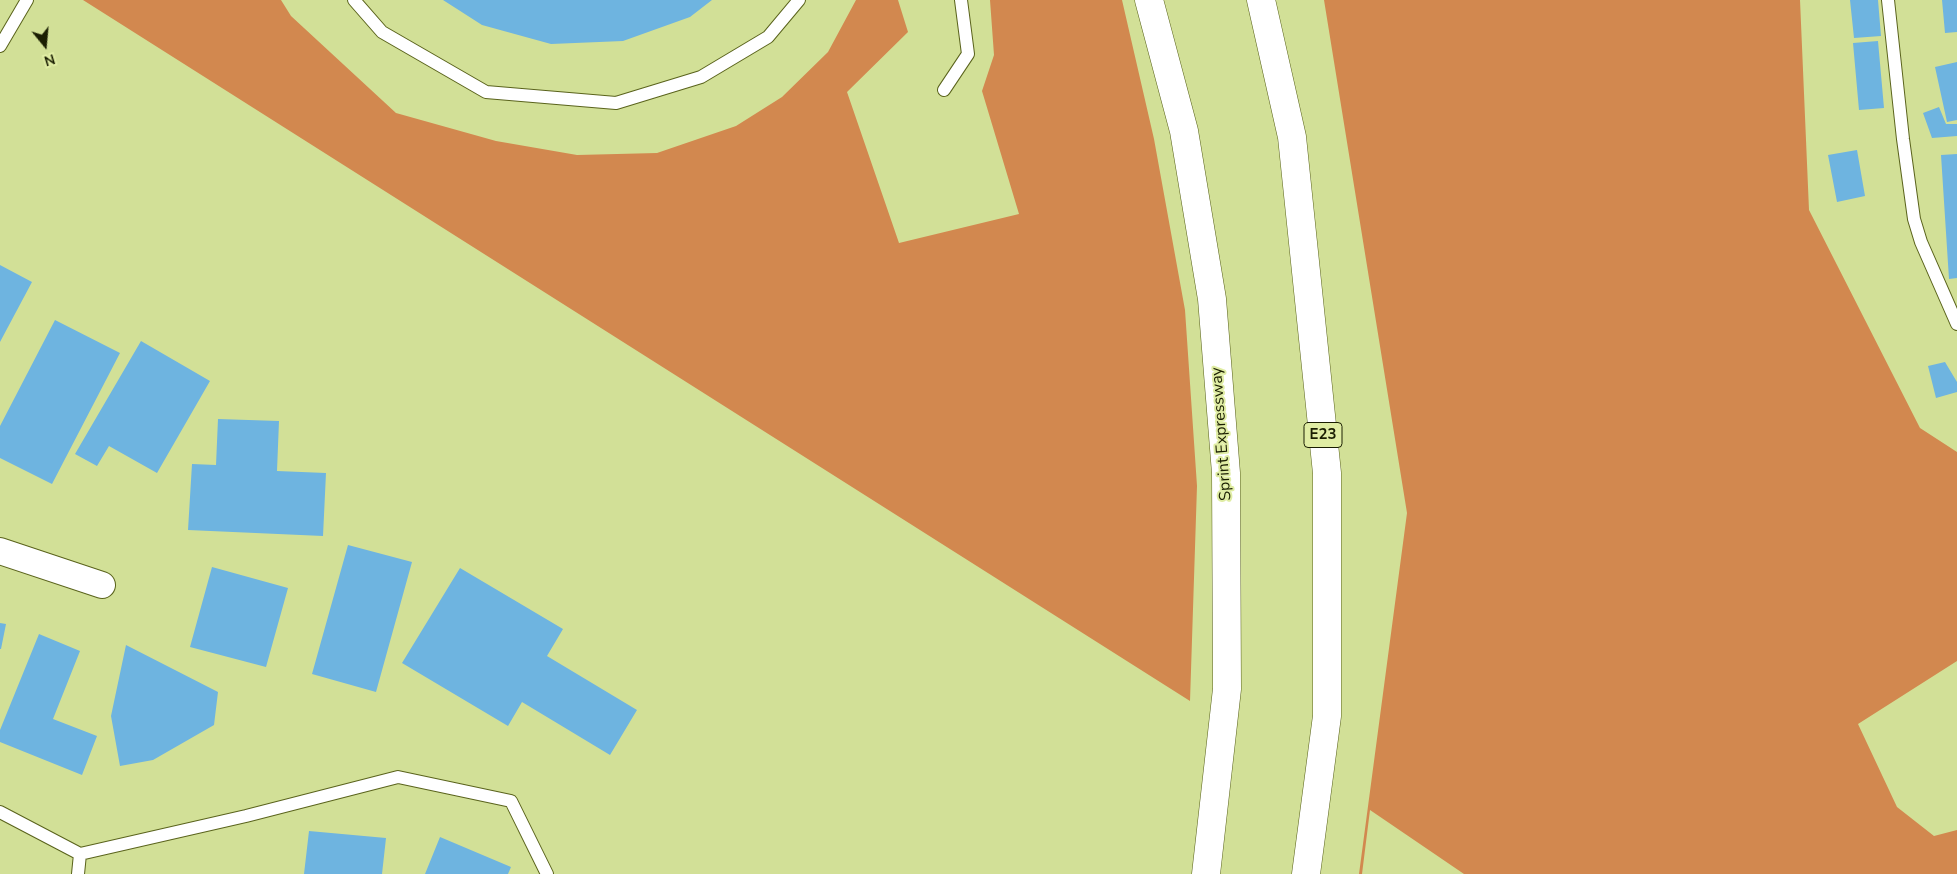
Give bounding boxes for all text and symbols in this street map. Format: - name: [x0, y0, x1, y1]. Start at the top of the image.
- north arrow: [20, 20, 70, 70]
- text: N: [42, 49, 57, 70]
- street label: Sprint Expressway: [1208, 367, 1236, 501]
- road number: E23: [1304, 422, 1342, 448]

